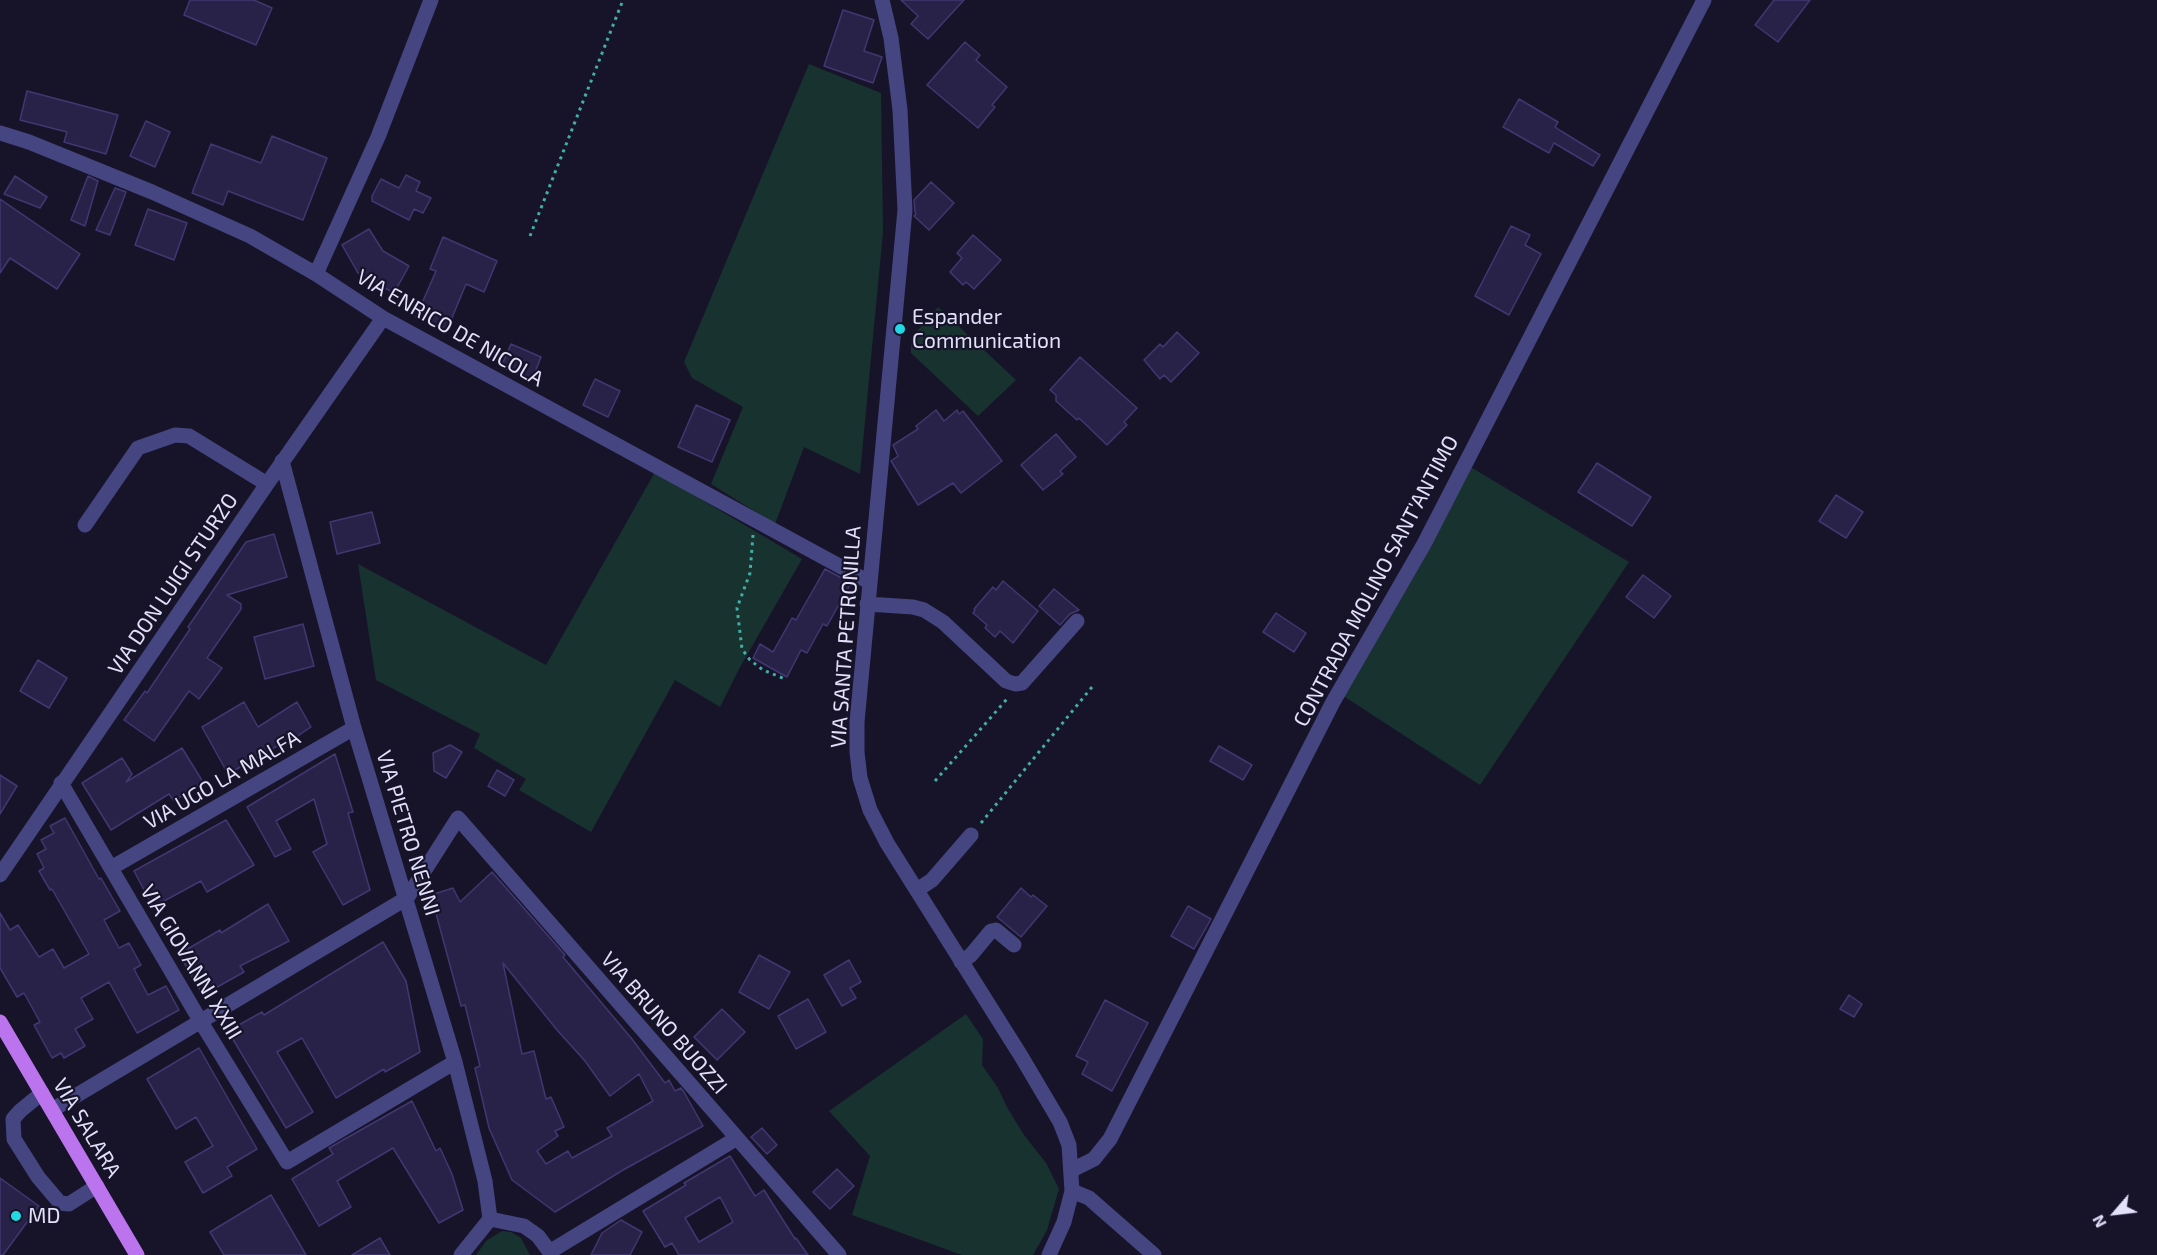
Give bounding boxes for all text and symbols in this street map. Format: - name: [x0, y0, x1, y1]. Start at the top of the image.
- street label: VIA ENRICO DE NICOLA: [352, 264, 548, 392]
- place label: Espander Communication: [912, 304, 1061, 354]
- marker: Espander Communication: [893, 322, 907, 336]
- street label: CONTRADA MOLINO SANT'ANTIMO: [1288, 431, 1464, 731]
- street label: VIA DON LUIGI STURZO: [103, 488, 243, 680]
- street label: VIA SANTA PETRONILLA: [826, 525, 866, 749]
- street label: VIA UGO LA MALFA: [139, 725, 305, 835]
- street label: VIA PIETRO NENNI: [371, 747, 445, 919]
- street label: VIA GIOVANNI XXIII: [135, 880, 247, 1044]
- street label: VIA BRUNO BUOZZI: [596, 947, 732, 1099]
- street label: VIA SALARA: [48, 1074, 126, 1182]
- north arrow: [2085, 1183, 2145, 1243]
- place label: MD: [28, 1203, 60, 1229]
- marker: MD: [9, 1209, 23, 1223]
- text: N: [2088, 1212, 2110, 1231]

